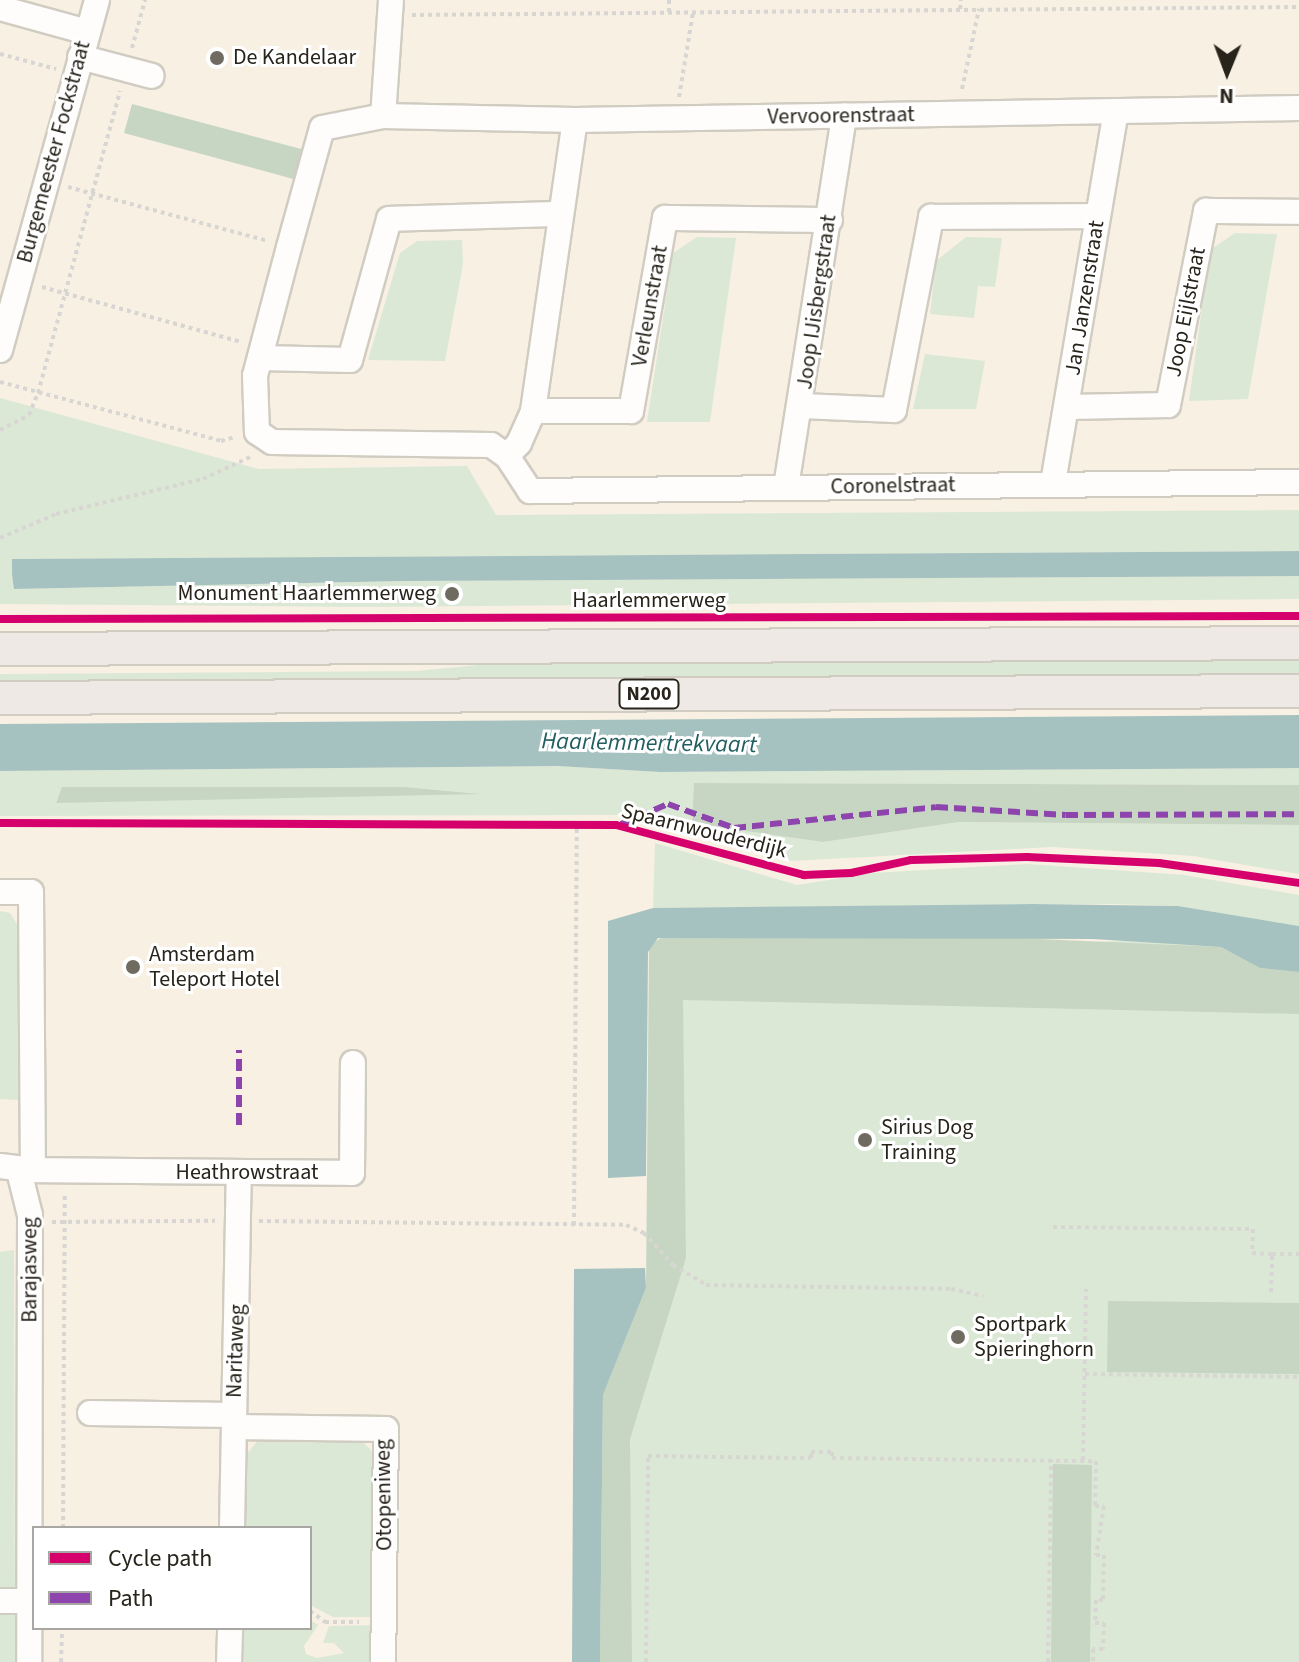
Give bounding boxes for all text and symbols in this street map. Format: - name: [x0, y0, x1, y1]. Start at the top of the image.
- north arrow: [1187, 32, 1267, 112]
- street label: Burgemeester Fockstraat: [12, 38, 96, 266]
- place label: De Kandelaar: [233, 45, 356, 71]
- marker: De Kandelaar: [208, 49, 226, 67]
- text: N: [1219, 80, 1234, 112]
- street label: Vervoorenstraat: [767, 102, 915, 130]
- street label: Joop IJisbergstraat: [792, 213, 842, 391]
- street label: Jan Janzenstraat: [1060, 219, 1110, 377]
- street label: Verleunstraat: [626, 243, 674, 369]
- street label: Joop Eijlstraat: [1160, 245, 1212, 379]
- street label: Coronelstraat: [830, 472, 956, 500]
- place label: Monument Haarlemmerweg: [177, 581, 436, 607]
- marker: Monument Haarlemmerweg: [443, 585, 461, 603]
- street label: Haarlemmerweg: [572, 588, 726, 614]
- road number: N200: [617, 678, 681, 710]
- water label: Haarlemmertrekvaart: [541, 727, 757, 759]
- street label: Spaarnwouderdijk: [619, 798, 789, 864]
- place label: Amsterdam Teleport Hotel: [149, 941, 280, 992]
- marker: Amsterdam Teleport Hotel: [124, 958, 142, 976]
- place label: Sirius Dog Training: [881, 1114, 973, 1166]
- marker: Sirius Dog Training: [856, 1131, 874, 1149]
- street label: Heathrowstraat: [176, 1160, 318, 1186]
- street label: Barajasweg: [17, 1217, 43, 1323]
- street label: Naritaweg: [221, 1304, 251, 1398]
- place label: Sportpark Spieringhorn: [974, 1311, 1094, 1362]
- marker: Sportpark Spieringhorn: [949, 1328, 967, 1346]
- street label: Otopeniweg: [370, 1439, 398, 1551]
- legend: [32, 1526, 312, 1630]
- text: Cycle path: [108, 1541, 212, 1576]
- text: Path: [108, 1581, 154, 1616]

